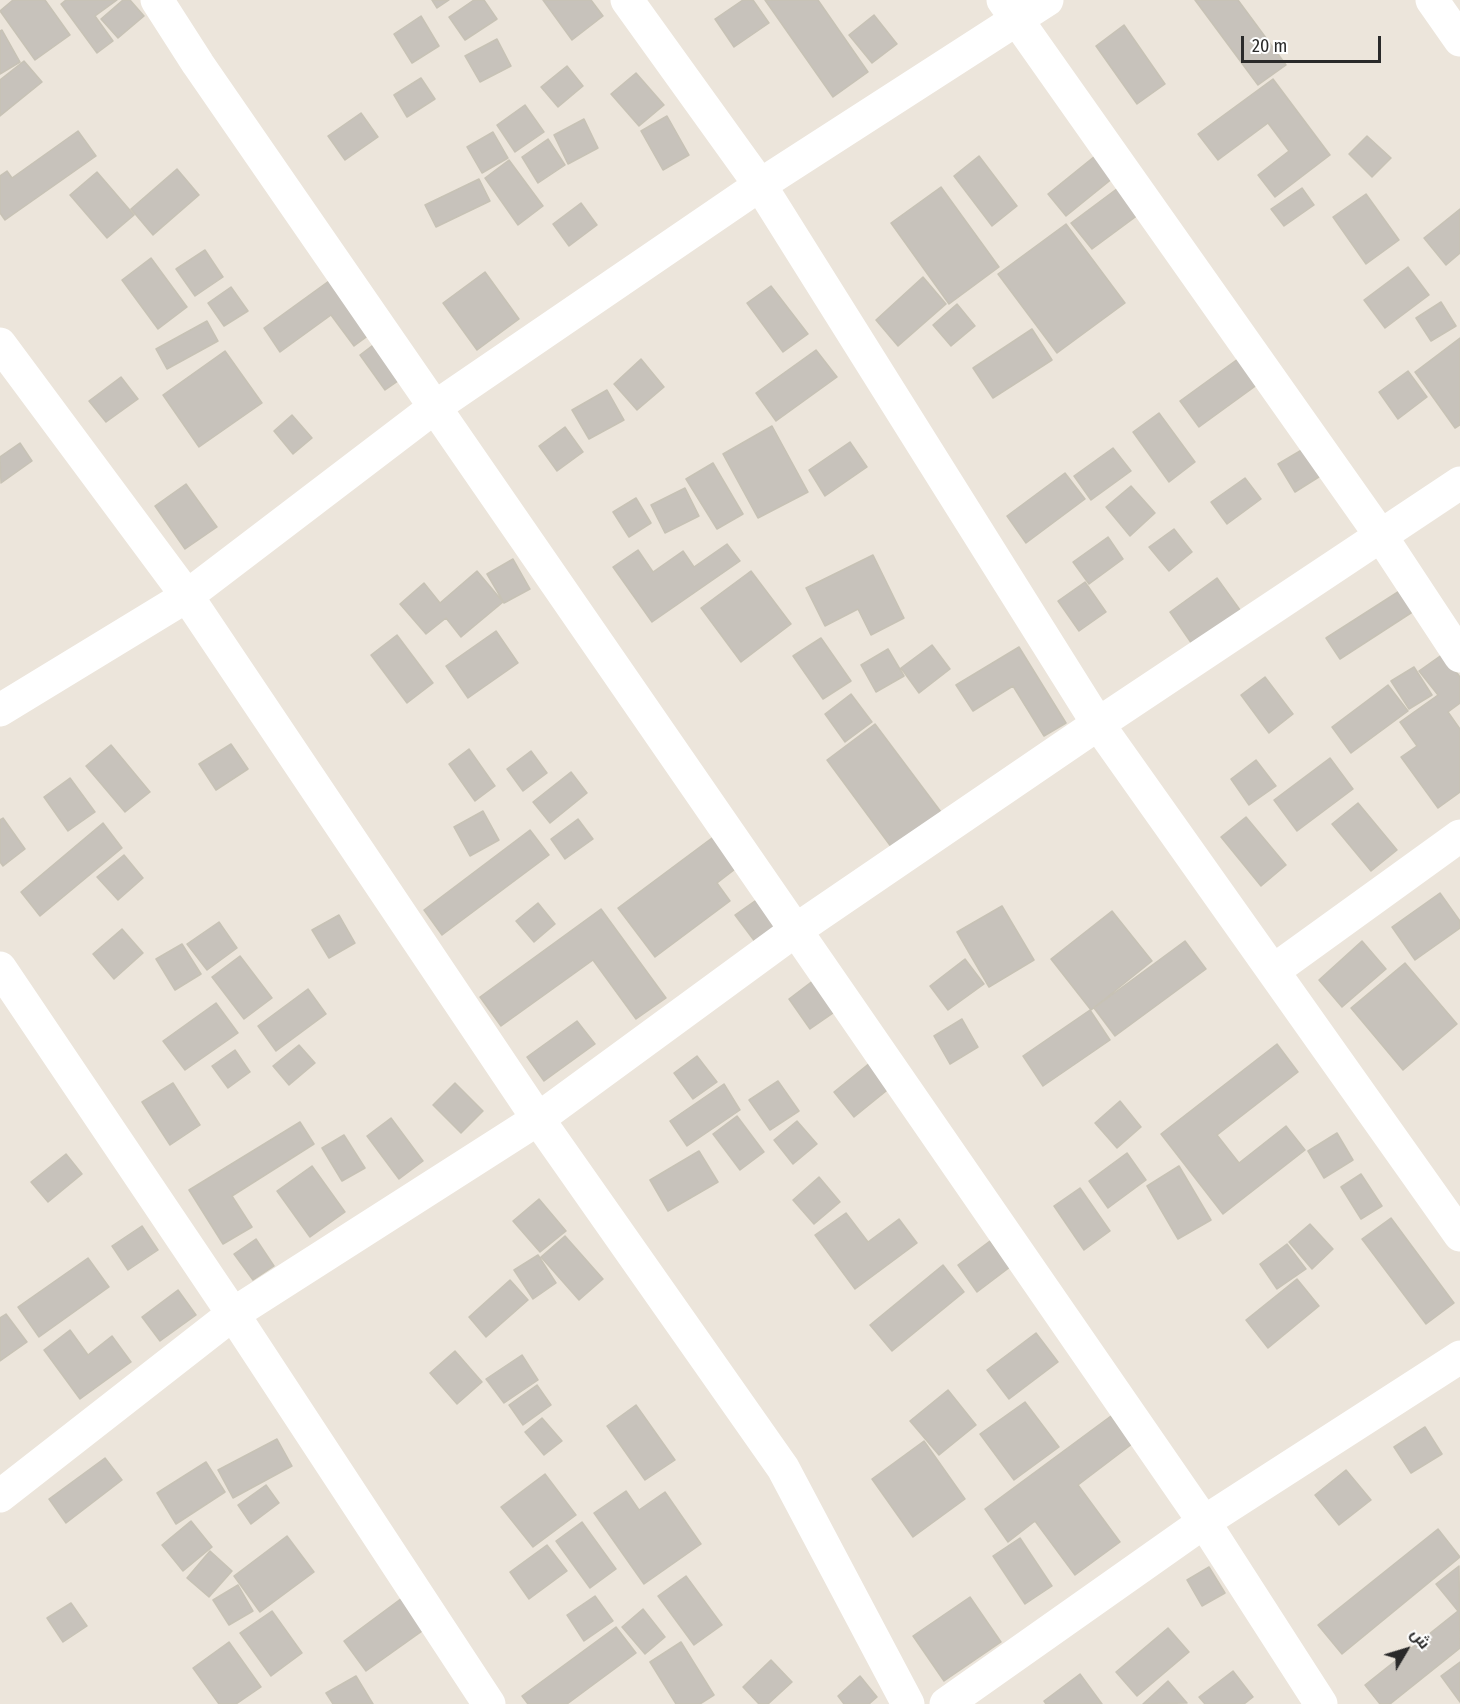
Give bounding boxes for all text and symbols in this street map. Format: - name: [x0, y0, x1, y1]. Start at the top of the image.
- scale bar: [1244, 24, 1384, 62]
- text: 20 m: [1252, 35, 1287, 57]
- north arrow: [1376, 1620, 1436, 1680]
- text: ش: [1407, 1625, 1434, 1653]

